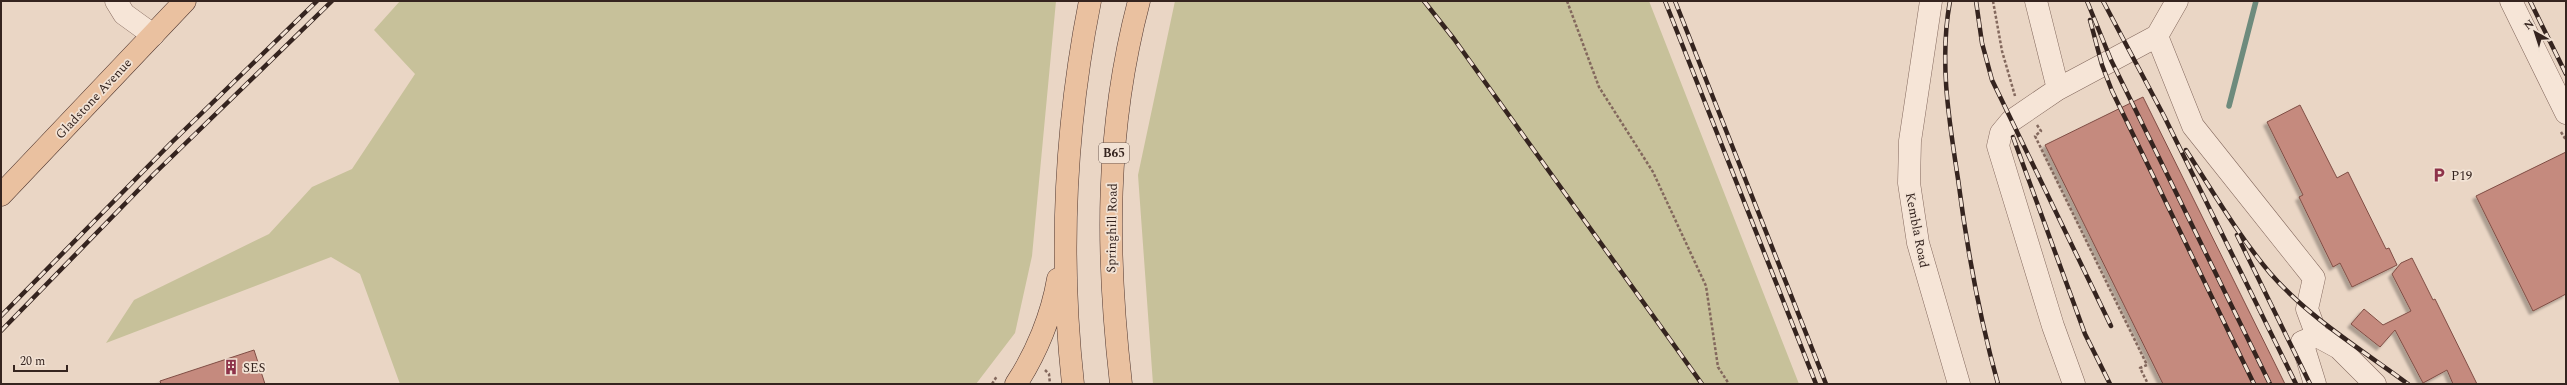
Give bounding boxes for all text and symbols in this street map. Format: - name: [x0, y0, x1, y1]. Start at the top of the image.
- north arrow: [2515, 12, 2555, 52]
- text: N: [2520, 15, 2538, 34]
- street label: Gladstone Avenue: [51, 54, 137, 144]
- road number: B65: [1099, 143, 1129, 163]
- parking icon: P19: [2430, 166, 2448, 184]
- place label: P19: [2451, 166, 2473, 186]
- street label: Springhill Road: [1101, 183, 1123, 273]
- street label: Kembla Road: [1900, 191, 1934, 270]
- scale bar: [14, 347, 67, 373]
- text: 20 m: [20, 352, 45, 371]
- building icon: SES: [222, 358, 240, 376]
- place label: SES: [243, 358, 265, 378]

